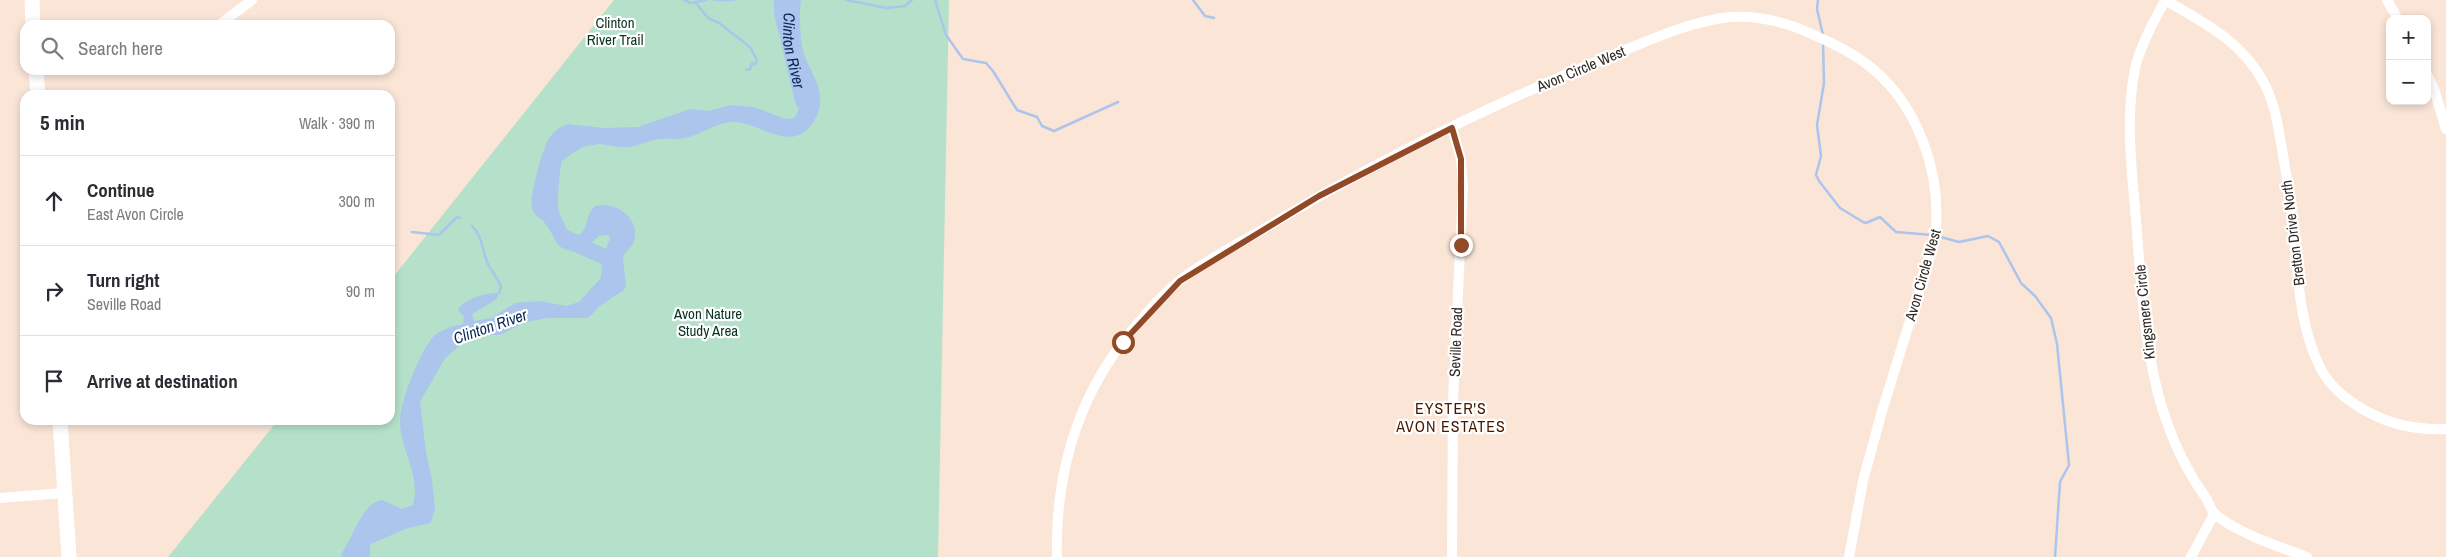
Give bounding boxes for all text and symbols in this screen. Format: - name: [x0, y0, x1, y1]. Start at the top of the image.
- park label: Clinton River Trail: [587, 12, 643, 50]
- water label: Clinton River: [778, 12, 811, 91]
- map controls: [2386, 15, 2431, 105]
- button: +: [2386, 15, 2431, 60]
- search box: [20, 20, 395, 75]
- icon: search: [38, 34, 66, 62]
- text: Search here: [78, 35, 163, 61]
- street label: Avon Circle West: [1532, 40, 1629, 97]
- button: −: [2386, 60, 2431, 105]
- text: 5 min: [40, 108, 85, 137]
- text: Walk · 390 m: [299, 112, 375, 134]
- text: Continue: [87, 177, 155, 203]
- street label: Bretton Drive North: [2276, 179, 2309, 287]
- icon: ahead: [40, 187, 68, 215]
- text: 300 m: [339, 190, 375, 212]
- text: East Avon Circle: [87, 203, 184, 225]
- street label: Avon Circle West: [1899, 226, 1946, 324]
- route end: [1450, 234, 1473, 257]
- street label: Kingsmere Circle: [2129, 264, 2160, 360]
- text: Turn right: [87, 267, 159, 293]
- icon: right: [40, 277, 68, 305]
- text: 90 m: [346, 280, 375, 302]
- text: Seville Road: [87, 293, 161, 315]
- water label: Clinton River: [450, 303, 530, 349]
- park label: Avon Nature Study Area: [673, 303, 742, 341]
- street label: Seville Road: [1444, 307, 1467, 377]
- route start: [1112, 331, 1135, 354]
- icon: arrive: [40, 367, 68, 395]
- text: Arrive at destination: [87, 368, 238, 394]
- district label: EYSTER'S AVON ESTATES: [1395, 397, 1506, 437]

